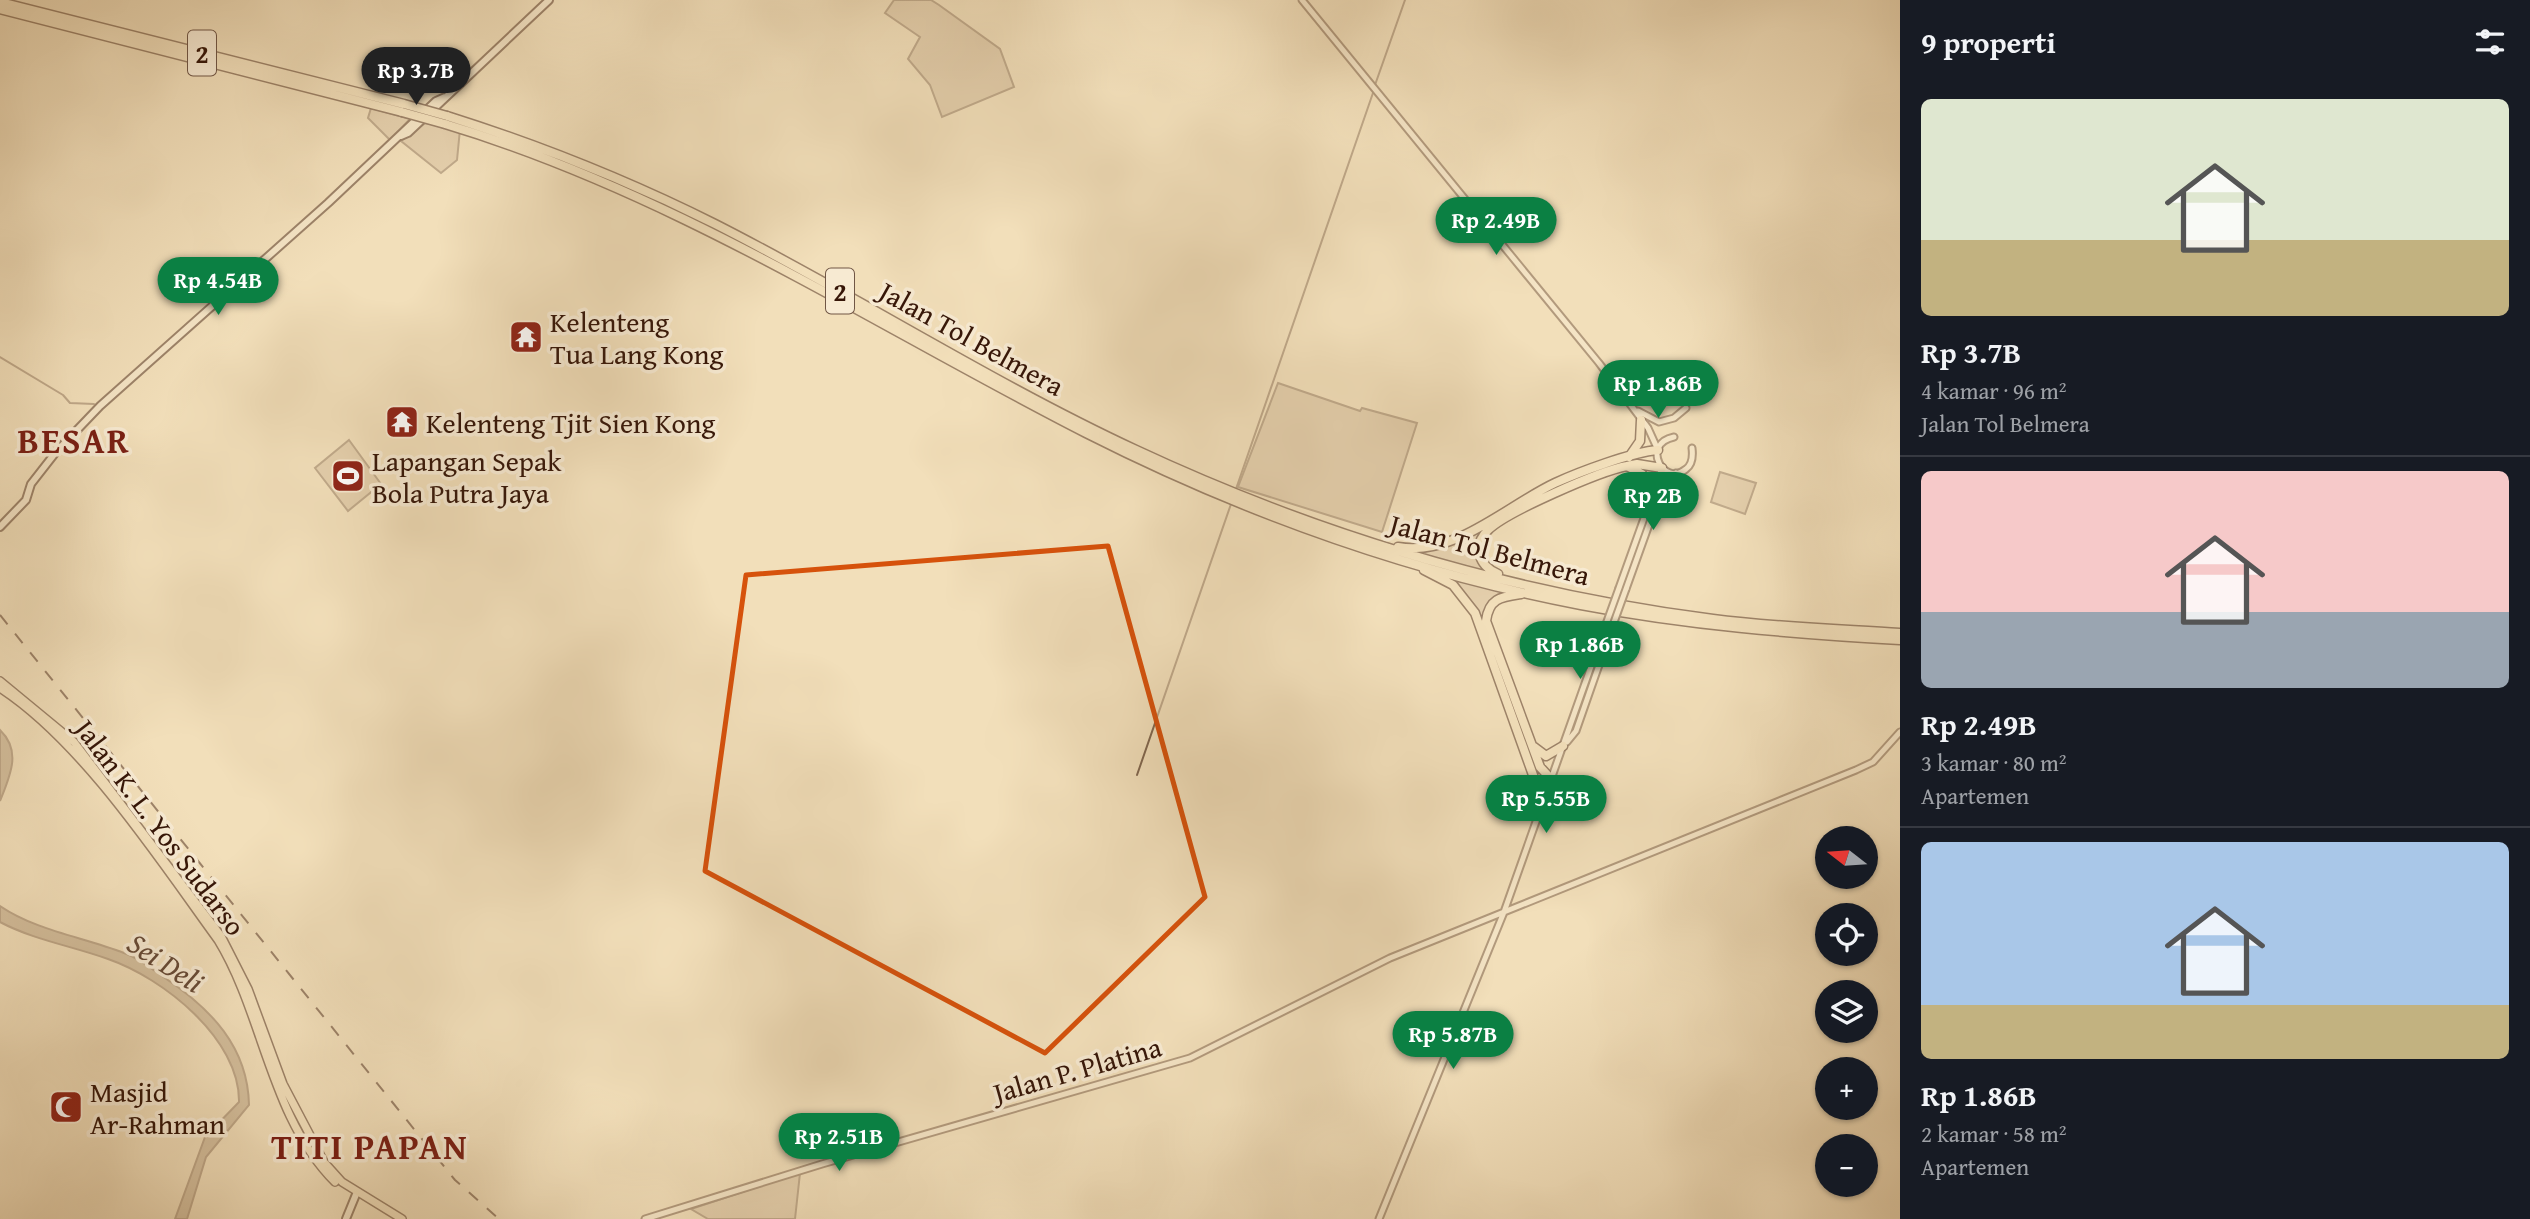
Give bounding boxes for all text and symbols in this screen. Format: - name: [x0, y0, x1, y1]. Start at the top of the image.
- text: 9 properti: [1921, 20, 2056, 64]
- icon: filters: [2471, 23, 2509, 61]
- road number: 2: [188, 30, 216, 76]
- pin: Rp 3.7B: [351, 48, 481, 107]
- text: Rp 3.7B: [378, 53, 454, 86]
- icon: home: [2152, 145, 2278, 271]
- pin: Rp 2.49B: [1424, 198, 1568, 257]
- text: Rp 2.49B: [1452, 203, 1540, 236]
- pin: Rp 4.54B: [146, 258, 290, 317]
- text: Rp 4.54B: [174, 263, 262, 296]
- road number: 2: [826, 268, 854, 314]
- street label: Jalan Tol Belmera: [870, 269, 1072, 406]
- place label: Kelenteng Tua Lang Kong: [550, 301, 724, 374]
- temple icon: Kelenteng Tua Lang Kong: [507, 318, 545, 356]
- text: Rp 3.7B: [1921, 330, 2021, 374]
- pin: Rp 1.86B: [1586, 360, 1730, 420]
- text: Rp 1.86B: [1614, 366, 1702, 399]
- text: 4 kamar · 96 m²: [1921, 374, 2067, 407]
- place label: Kelenteng Tjit Sien Kong: [426, 402, 716, 443]
- temple icon: Kelenteng Tjit Sien Kong: [383, 403, 421, 441]
- text: Jalan Tol Belmera: [1921, 407, 2090, 440]
- district label: BESAR: [18, 415, 130, 466]
- place label: Lapangan Sepak Bola Putra Jaya: [372, 440, 562, 513]
- sports icon: Lapangan Sepak Bola Putra Jaya: [329, 457, 367, 495]
- pin: Rp 2B: [1604, 472, 1702, 532]
- text: Rp 2B: [1624, 478, 1682, 511]
- street label: Jalan Tol Belmera: [1383, 502, 1595, 596]
- icon: home: [2152, 517, 2278, 643]
- pin: Rp 1.86B: [1508, 622, 1652, 681]
- text: Rp 1.86B: [1536, 627, 1624, 660]
- text: Rp 2.49B: [1921, 702, 2037, 746]
- street label: Jalan K. L. Yos Sudarso: [64, 708, 256, 944]
- text: 3 kamar · 80 m²: [1921, 746, 2067, 779]
- pin: Rp 5.55B: [1474, 776, 1618, 835]
- text: Apartemen: [1921, 779, 2029, 812]
- text: Rp 5.55B: [1502, 781, 1590, 814]
- north arrow: [1815, 826, 1878, 889]
- map controls: [1815, 826, 1878, 1197]
- icon: home: [2152, 888, 2278, 1014]
- button: locate: [1815, 903, 1878, 966]
- water label: Sei Deli: [119, 921, 213, 1003]
- button: layers: [1815, 980, 1878, 1043]
- pin: Rp 5.87B: [1381, 1012, 1525, 1071]
- text: Rp 5.87B: [1409, 1017, 1497, 1050]
- street label: Jalan P. Platina: [985, 1025, 1167, 1113]
- button: +: [1815, 1057, 1878, 1120]
- place label: Masjid Ar-Rahman: [90, 1071, 225, 1144]
- text: Rp 1.86B: [1921, 1073, 2037, 1117]
- mosque icon: Masjid Ar-Rahman: [47, 1088, 85, 1126]
- pin: Rp 2.51B: [767, 1114, 911, 1173]
- text: 2 kamar · 58 m²: [1921, 1117, 2067, 1150]
- text: Rp 2.51B: [795, 1119, 883, 1152]
- district label: TITI PAPAN: [271, 1121, 469, 1172]
- button: −: [1815, 1134, 1878, 1197]
- text: Apartemen: [1921, 1150, 2029, 1183]

